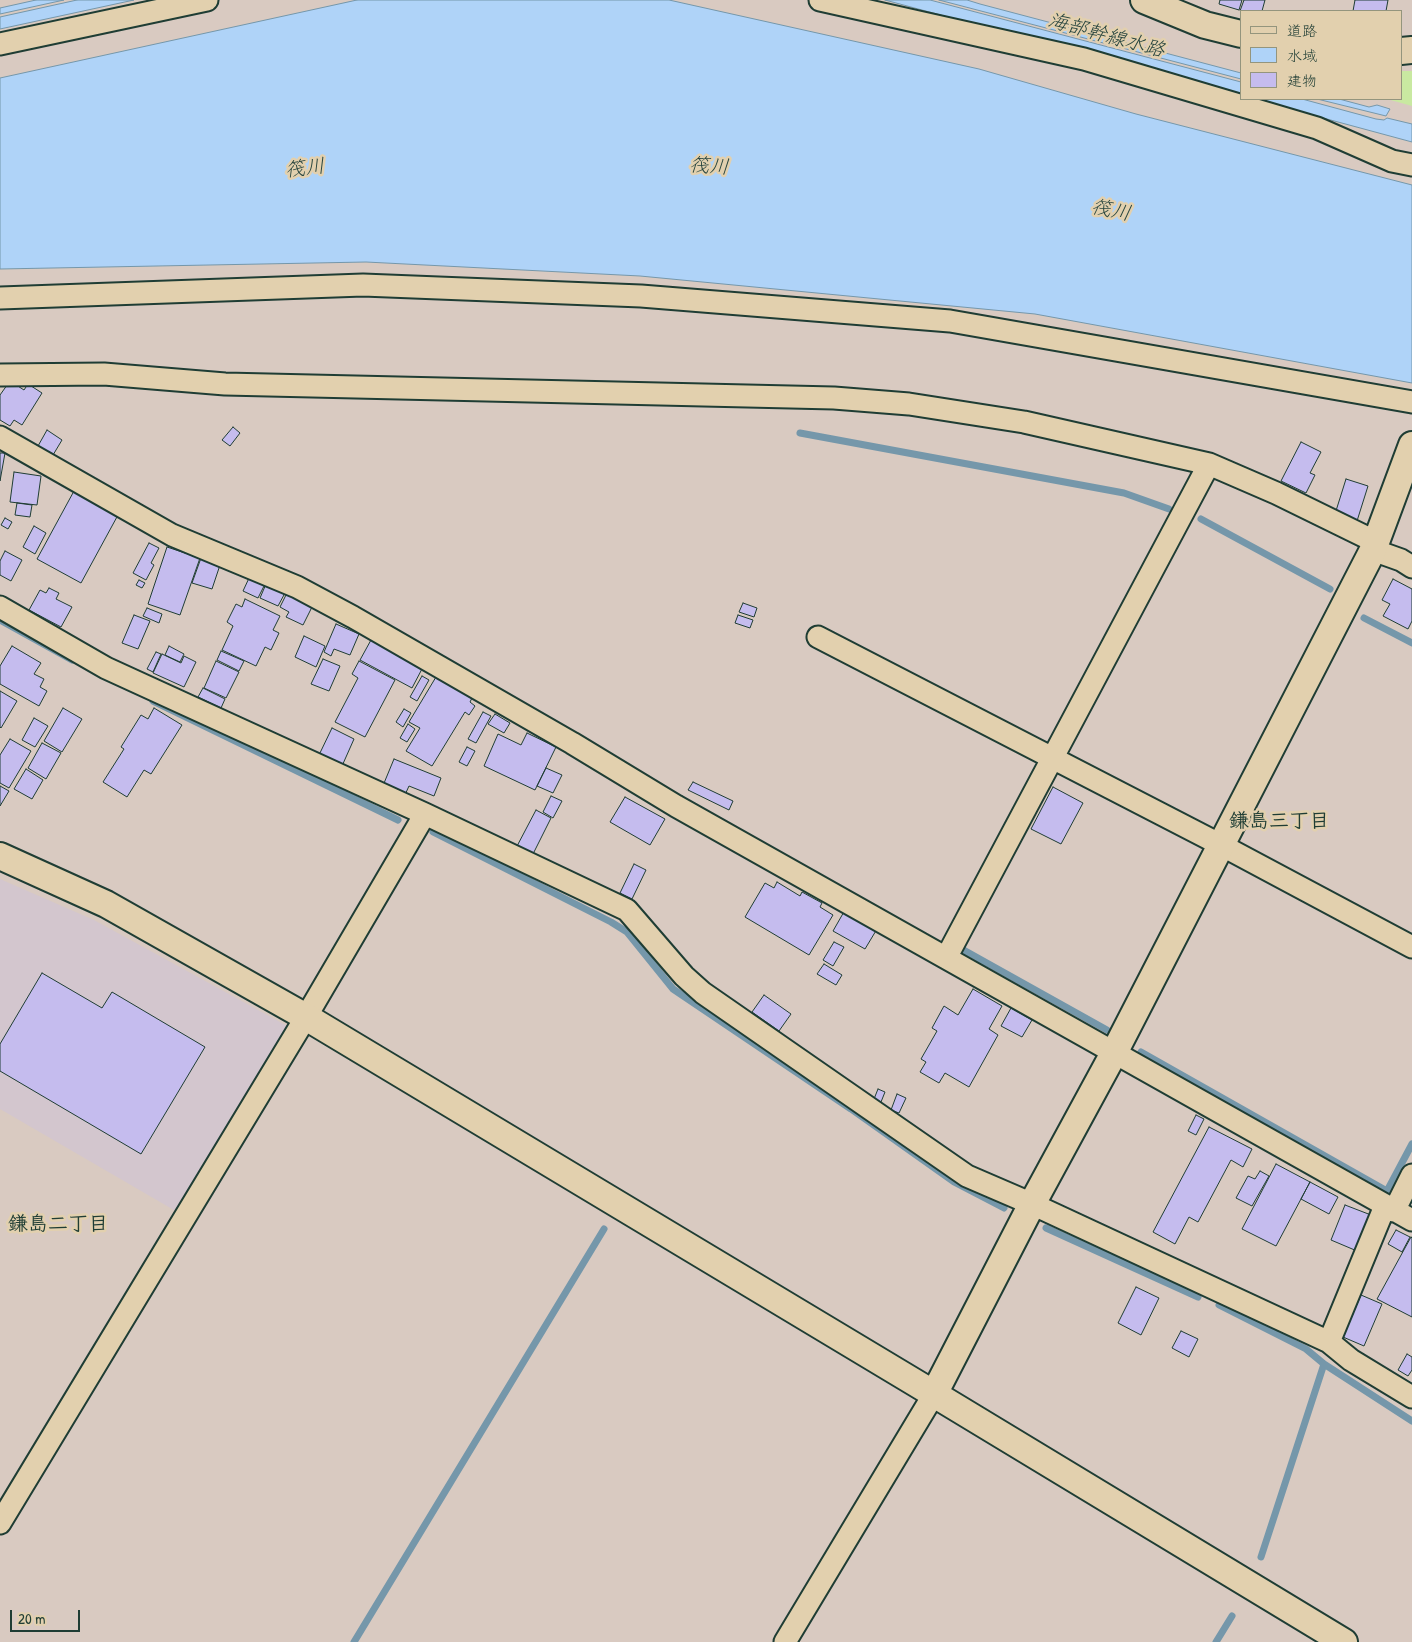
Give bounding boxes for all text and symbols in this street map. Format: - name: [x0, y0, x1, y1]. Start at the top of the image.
- water label: 海部幹線水路: [1045, 9, 1167, 63]
- legend: [1240, 10, 1402, 100]
- text: 道路: [1287, 20, 1317, 41]
- text: 水域: [1287, 45, 1317, 66]
- text: 建物: [1287, 70, 1317, 91]
- water label: 筏川: [688, 154, 730, 180]
- water label: 筏川: [284, 155, 326, 183]
- water label: 筏川: [1089, 195, 1133, 227]
- district label: 鎌島三丁目: [1229, 810, 1329, 834]
- district label: 鎌島二丁目: [8, 1213, 108, 1237]
- scale bar: [12, 1600, 82, 1632]
- text: 20 m: [18, 1608, 45, 1629]

